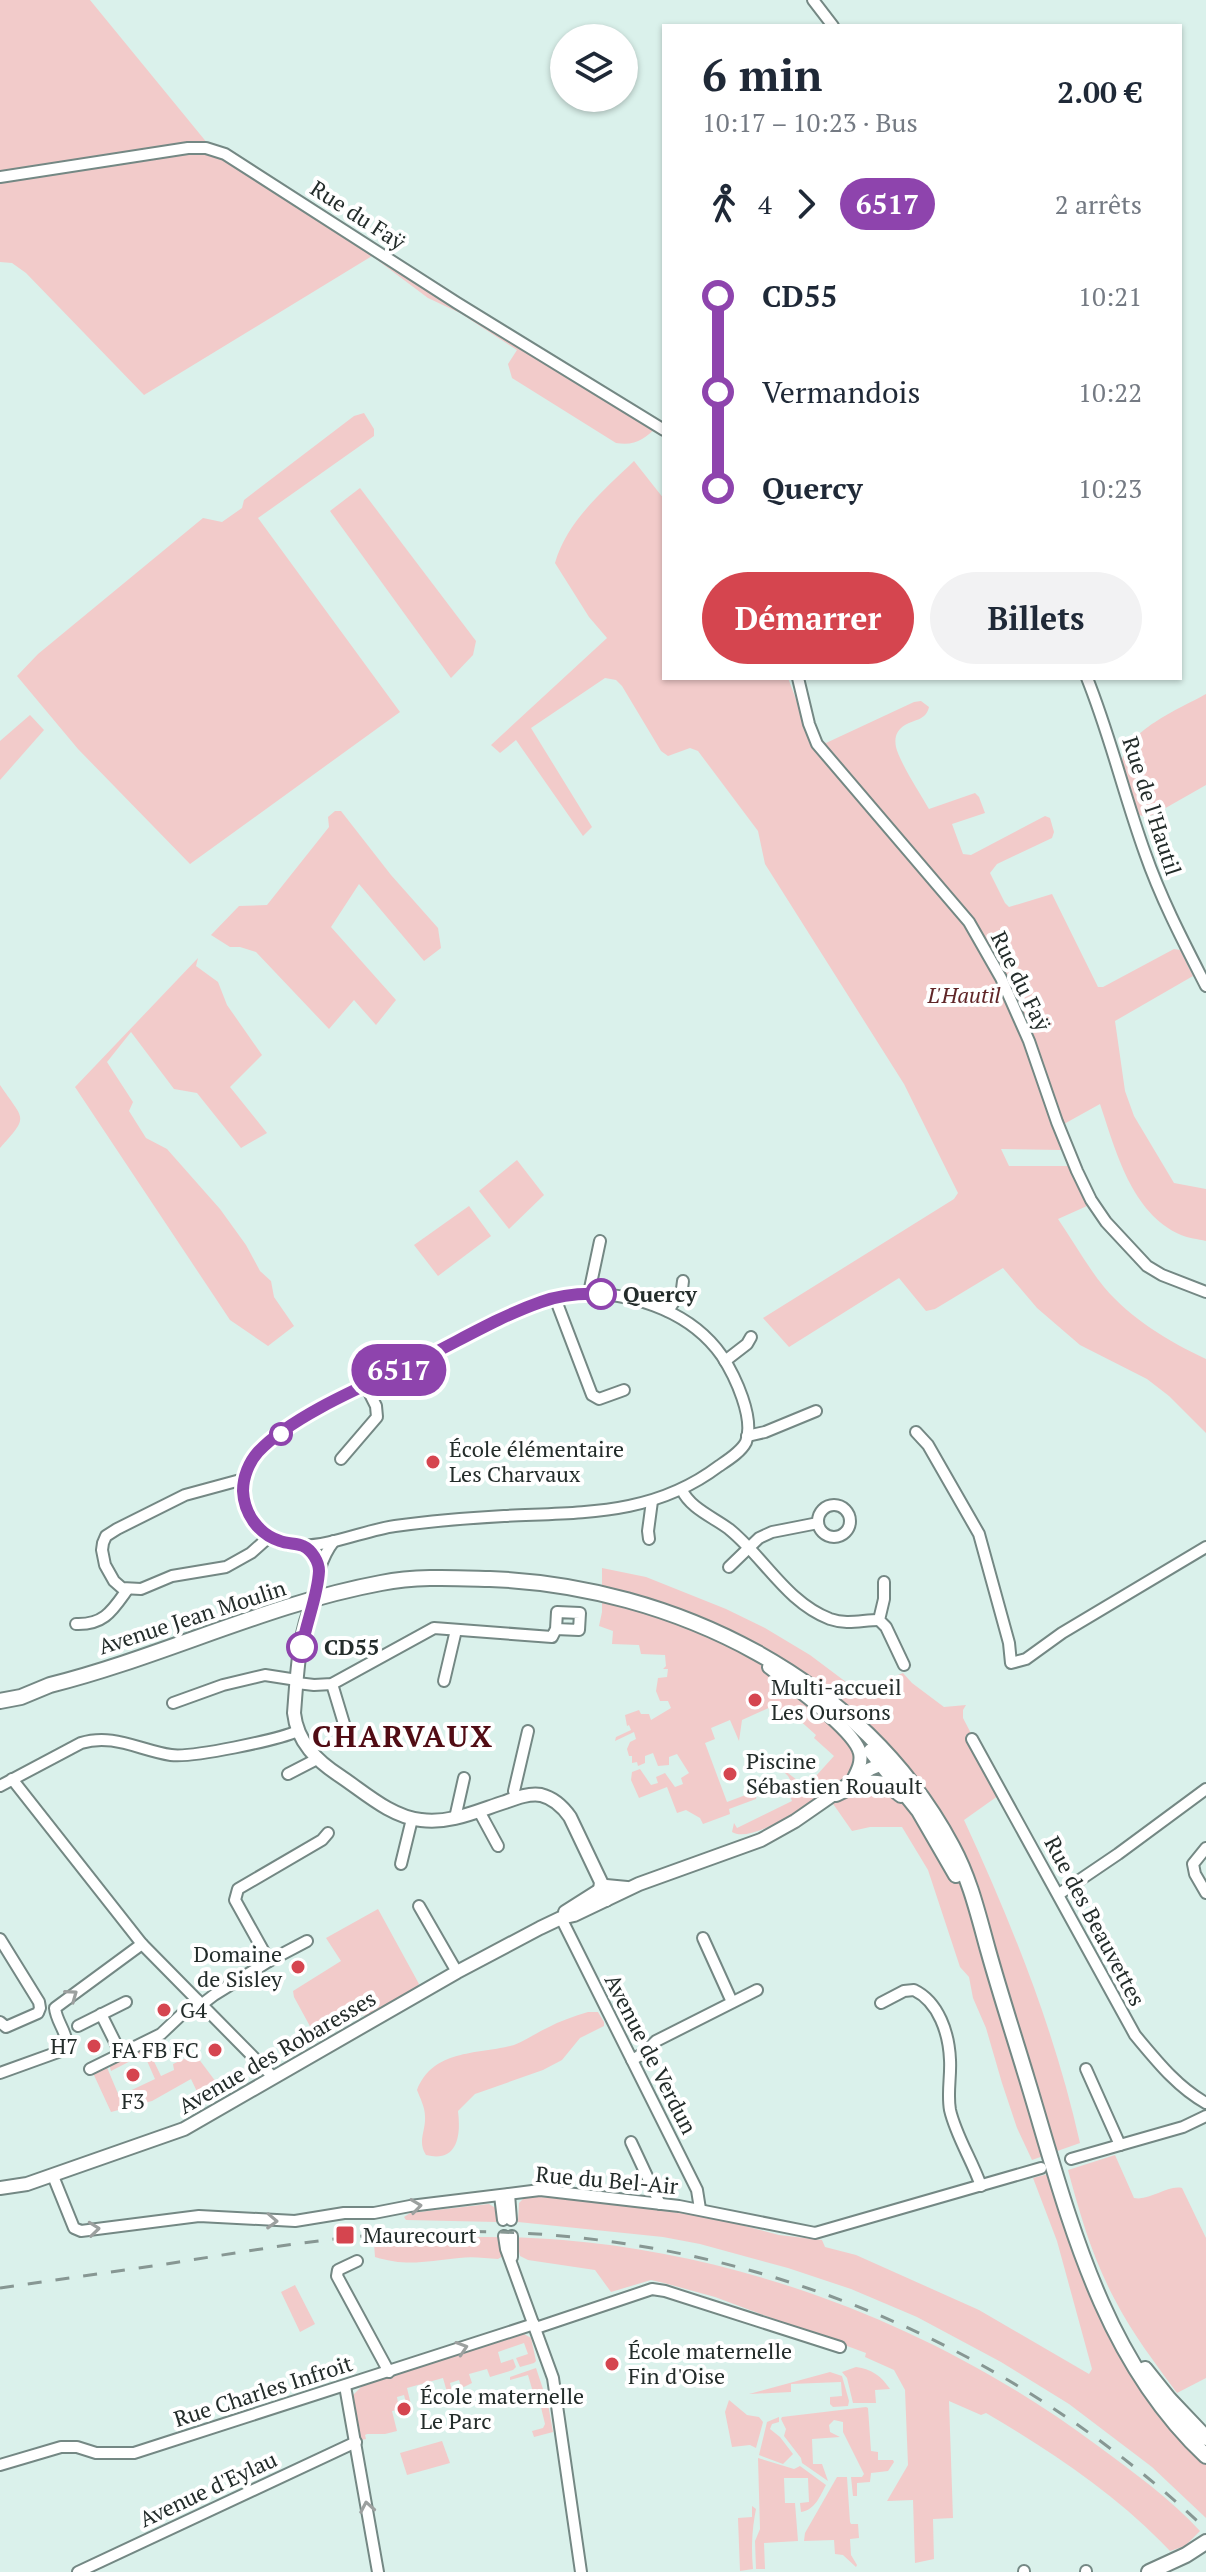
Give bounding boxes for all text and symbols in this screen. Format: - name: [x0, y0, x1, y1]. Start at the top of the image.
- map controls: [550, 24, 638, 112]
- button: layers: [550, 24, 638, 112]
- text: 6 min: [702, 45, 822, 104]
- text: 2.00 €: [1057, 72, 1142, 112]
- text: 10:17 – 10:23 · Bus: [702, 105, 918, 139]
- street label: Rue du Faÿ: [305, 173, 412, 256]
- icon: walk: [702, 182, 746, 226]
- icon: forward: [784, 182, 828, 226]
- text: 6517: [856, 185, 919, 222]
- text: 4: [758, 187, 772, 221]
- text: 2 arrêts: [1055, 187, 1142, 221]
- text: CD55: [762, 276, 838, 316]
- text: 10:21: [1078, 279, 1142, 313]
- text: Vermandois: [762, 372, 921, 412]
- text: 10:22: [1078, 375, 1142, 409]
- text: Quercy: [762, 468, 863, 508]
- text: 10:23: [1078, 471, 1142, 505]
- button: Démarrer: [702, 572, 914, 664]
- button: Billets: [930, 572, 1142, 664]
- street label: Rue de l'Hautil: [1116, 733, 1189, 879]
- street label: Rue du Faÿ: [985, 926, 1058, 1036]
- park label: L'Hautil: [926, 980, 1001, 1009]
- marker: Quercy: [586, 1279, 616, 1309]
- place label: Quercy: [623, 1279, 697, 1308]
- line badge: 6517: [343, 1344, 455, 1396]
- text: 6517: [367, 1351, 431, 1388]
- unlabelled marker: [270, 1423, 292, 1445]
- place label: École élémentaire Les Charvaux: [449, 1434, 624, 1488]
- marker: École élémentaire Les Charvaux: [424, 1453, 442, 1471]
- street label: Avenue Jean Moulin: [94, 1573, 289, 1661]
- marker: CD55: [287, 1632, 317, 1662]
- place label: CD55: [324, 1632, 379, 1661]
- place label: Multi-accueil Les Oursons: [771, 1672, 902, 1726]
- marker: Multi-accueil Les Oursons: [746, 1691, 764, 1709]
- district label: CHARVAUX: [312, 1716, 494, 1756]
- place label: Piscine Sébastien Rouault: [746, 1746, 923, 1800]
- marker: Piscine Sébastien Rouault: [721, 1765, 739, 1783]
- street label: Rue des Beauvettes: [1038, 1831, 1152, 2011]
- place label: Domaine de Sisley: [193, 1939, 283, 1993]
- marker: Domaine de Sisley: [289, 1958, 307, 1976]
- street label: Avenue de Verdun: [599, 1969, 704, 2139]
- street label: Avenue des Robaresses: [173, 1983, 381, 2120]
- one-way arrow: [63, 1990, 78, 2005]
- place label: G4: [180, 1995, 207, 2024]
- marker: G4: [155, 2001, 173, 2019]
- place label: H7: [50, 2031, 78, 2060]
- place label: FA FB FC: [112, 2035, 199, 2064]
- marker: H7: [85, 2037, 103, 2055]
- marker: FA FB FC: [206, 2041, 224, 2059]
- marker: F3: [124, 2066, 142, 2084]
- place label: F3: [121, 2086, 145, 2115]
- street label: Rue du Bel-Air: [535, 2159, 680, 2200]
- one-way arrow: [409, 2198, 422, 2215]
- one-way arrow: [266, 2212, 279, 2229]
- place label: Maurecourt: [363, 2220, 477, 2249]
- one-way arrow: [88, 2221, 101, 2238]
- marker: Maurecourt: [334, 2224, 356, 2246]
- place label: École maternelle Fin d'Oise: [628, 2336, 792, 2390]
- one-way arrow: [454, 2342, 468, 2358]
- street label: Rue Charles Infroit: [170, 2348, 356, 2433]
- marker: École maternelle Fin d'Oise: [603, 2355, 621, 2373]
- place label: École maternelle Le Parc: [420, 2381, 584, 2435]
- marker: École maternelle Le Parc: [395, 2400, 413, 2418]
- street label: Avenue d'Eylau: [134, 2444, 282, 2533]
- one-way arrow: [359, 2500, 376, 2514]

